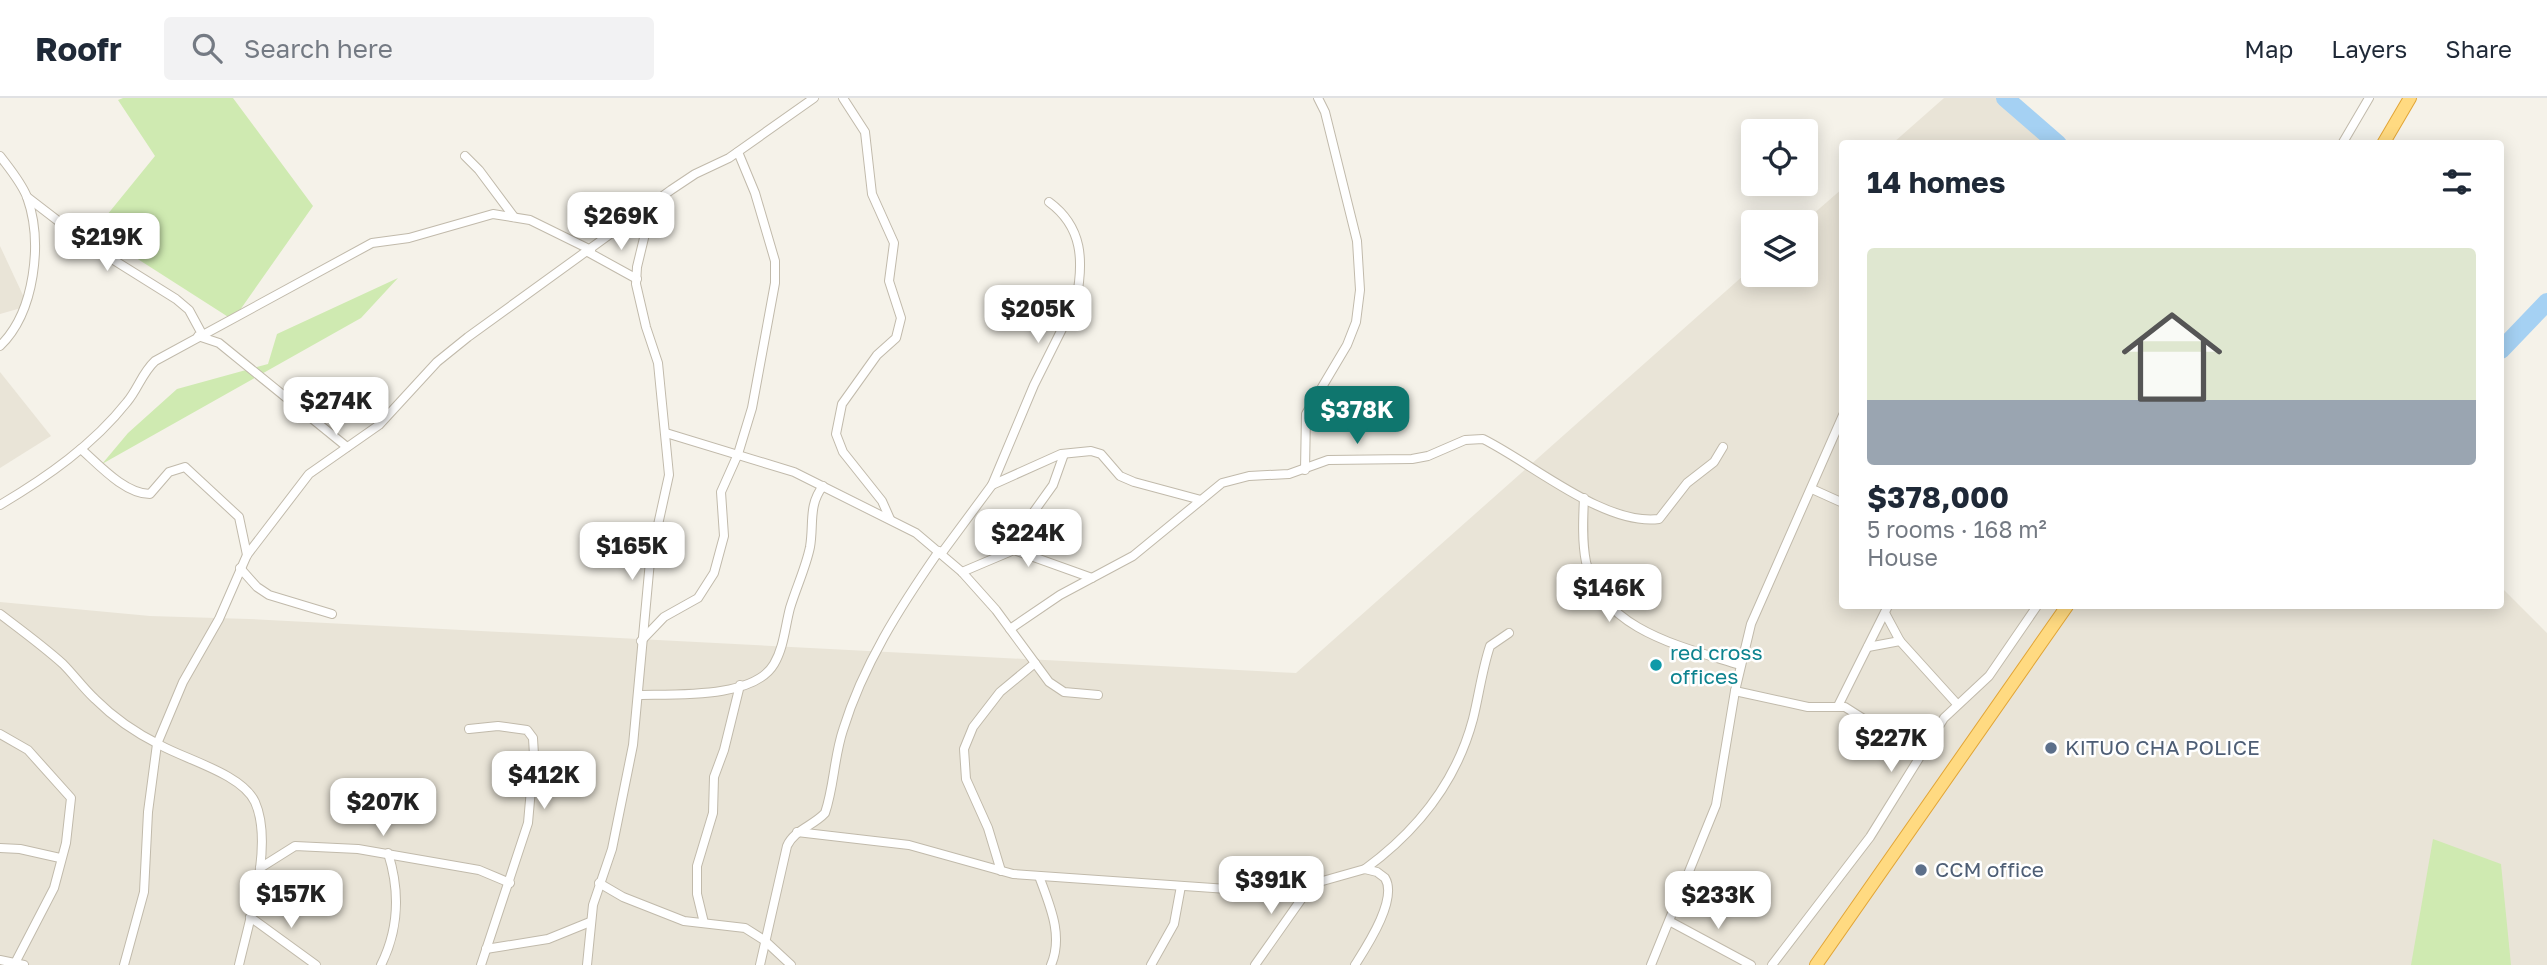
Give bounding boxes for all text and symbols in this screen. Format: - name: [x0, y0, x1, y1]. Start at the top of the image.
- search box: [164, 17, 654, 80]
- text: Roofr: [35, 29, 122, 68]
- icon: search: [188, 29, 226, 67]
- text: Search here: [244, 33, 393, 64]
- text: Map: [2244, 34, 2293, 63]
- text: Layers: [2331, 34, 2407, 63]
- text: Share: [2445, 34, 2512, 63]
- map controls: [1741, 119, 1818, 287]
- button: locate: [1741, 119, 1818, 196]
- icon: filters: [2438, 163, 2476, 201]
- text: 14 homes: [1867, 164, 2006, 200]
- pin: $269K: [572, 192, 670, 252]
- text: $269K: [583, 201, 659, 229]
- button: layers: [1741, 210, 1818, 287]
- pin: $219K: [58, 214, 156, 273]
- text: $219K: [71, 222, 143, 250]
- pin: $205K: [989, 286, 1087, 345]
- text: $205K: [1000, 294, 1076, 322]
- icon: home: [2109, 294, 2235, 420]
- pin: $274K: [287, 378, 385, 437]
- text: $274K: [299, 386, 373, 414]
- pin: $378K: [1308, 386, 1406, 446]
- text: $378K: [1320, 395, 1394, 423]
- text: $378,000: [1867, 479, 2009, 515]
- pin: $224K: [979, 510, 1077, 569]
- text: 5 rooms · 168 m²: [1867, 515, 2047, 543]
- text: $224K: [991, 518, 1065, 546]
- pin: $165K: [583, 522, 681, 582]
- text: $165K: [596, 531, 668, 559]
- text: House: [1867, 543, 1938, 571]
- pin: $146K: [1560, 564, 1658, 624]
- text: $146K: [1573, 573, 1645, 601]
- place label: red cross offices: [1670, 639, 1763, 689]
- marker: red cross offices: [1648, 657, 1664, 673]
- pin: $227K: [1842, 714, 1940, 774]
- text: $227K: [1855, 723, 1927, 751]
- place label: KITUO CHA POLICE: [2065, 734, 2260, 760]
- marker: KITUO CHA POLICE: [2043, 740, 2059, 756]
- pin: $412K: [495, 752, 593, 811]
- text: $412K: [508, 760, 580, 788]
- pin: $207K: [334, 778, 432, 838]
- text: $207K: [346, 787, 420, 815]
- pin: $391K: [1222, 856, 1320, 916]
- place label: CCM office: [1935, 856, 2044, 882]
- marker: CCM office: [1913, 862, 1929, 878]
- text: $391K: [1235, 865, 1307, 893]
- pin: $157K: [242, 870, 340, 930]
- pin: $233K: [1669, 872, 1767, 931]
- text: $157K: [256, 879, 326, 907]
- text: $233K: [1681, 880, 1755, 908]

